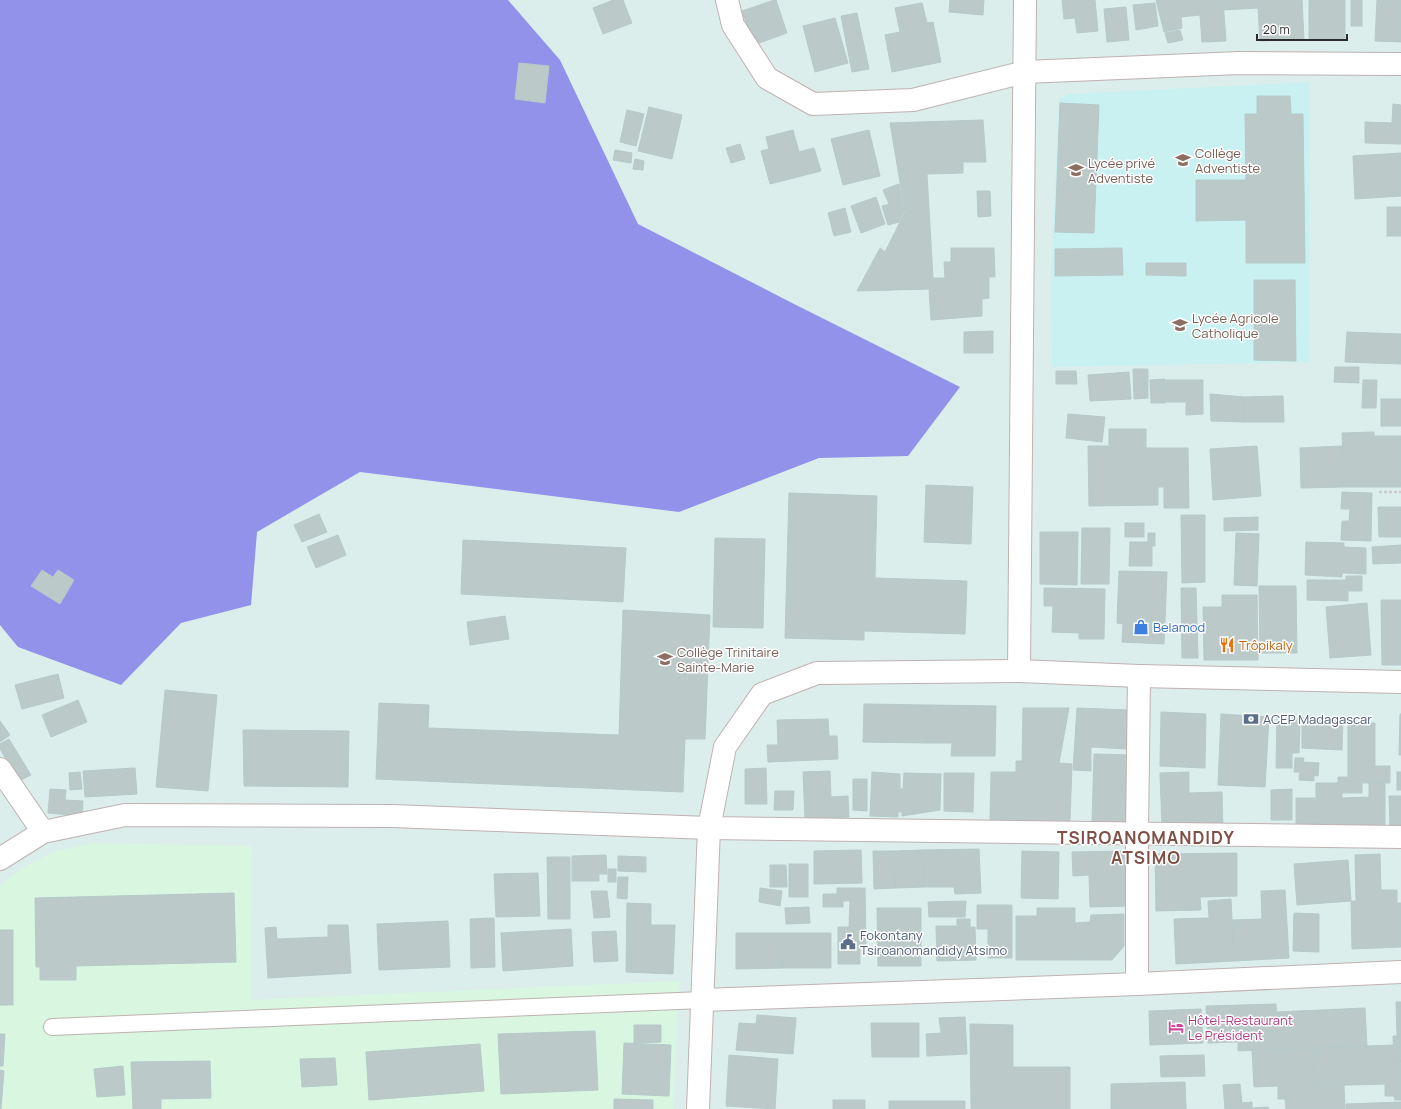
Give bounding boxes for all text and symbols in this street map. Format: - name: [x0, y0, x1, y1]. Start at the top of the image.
- scale bar: [1257, 16, 1347, 42]
- text: 20 m: [1263, 21, 1290, 38]
- place label: Collège Adventiste: [1195, 144, 1260, 177]
- school or university icon: Collège Adventiste: [1174, 151, 1192, 169]
- place label: Lycée privé Adventiste: [1088, 154, 1156, 187]
- school or university icon: Lycée privé Adventiste: [1067, 161, 1085, 179]
- place label: Lycée Agricole Catholique: [1192, 309, 1279, 342]
- school or university icon: Lycée Agricole Catholique: [1171, 316, 1189, 334]
- shop icon: Belamod: [1132, 618, 1150, 636]
- place label: Belamod: [1153, 618, 1205, 636]
- restaurant icon: Trôpikaly: [1218, 636, 1236, 654]
- place label: Trôpikaly: [1239, 636, 1293, 654]
- place label: Collège Trinitaire Sainte-Marie: [677, 643, 779, 676]
- school or university icon: Collège Trinitaire Sainte-Marie: [656, 650, 674, 668]
- bank icon: ACEP Madagascar: [1242, 710, 1260, 728]
- place label: ACEP Madagascar: [1263, 710, 1372, 728]
- district label: TSIROANOMANDIDY ATSIMO: [1057, 826, 1235, 869]
- place label: Fokontany Tsiroanomandidy Atsimo: [860, 926, 1008, 959]
- public building icon: Fokontany Tsiroanomandidy Atsimo: [839, 933, 857, 951]
- place label: Hôtel-Restaurant Le Président: [1188, 1011, 1293, 1044]
- hotel icon: Hôtel-Restaurant Le Président: [1167, 1018, 1185, 1036]

